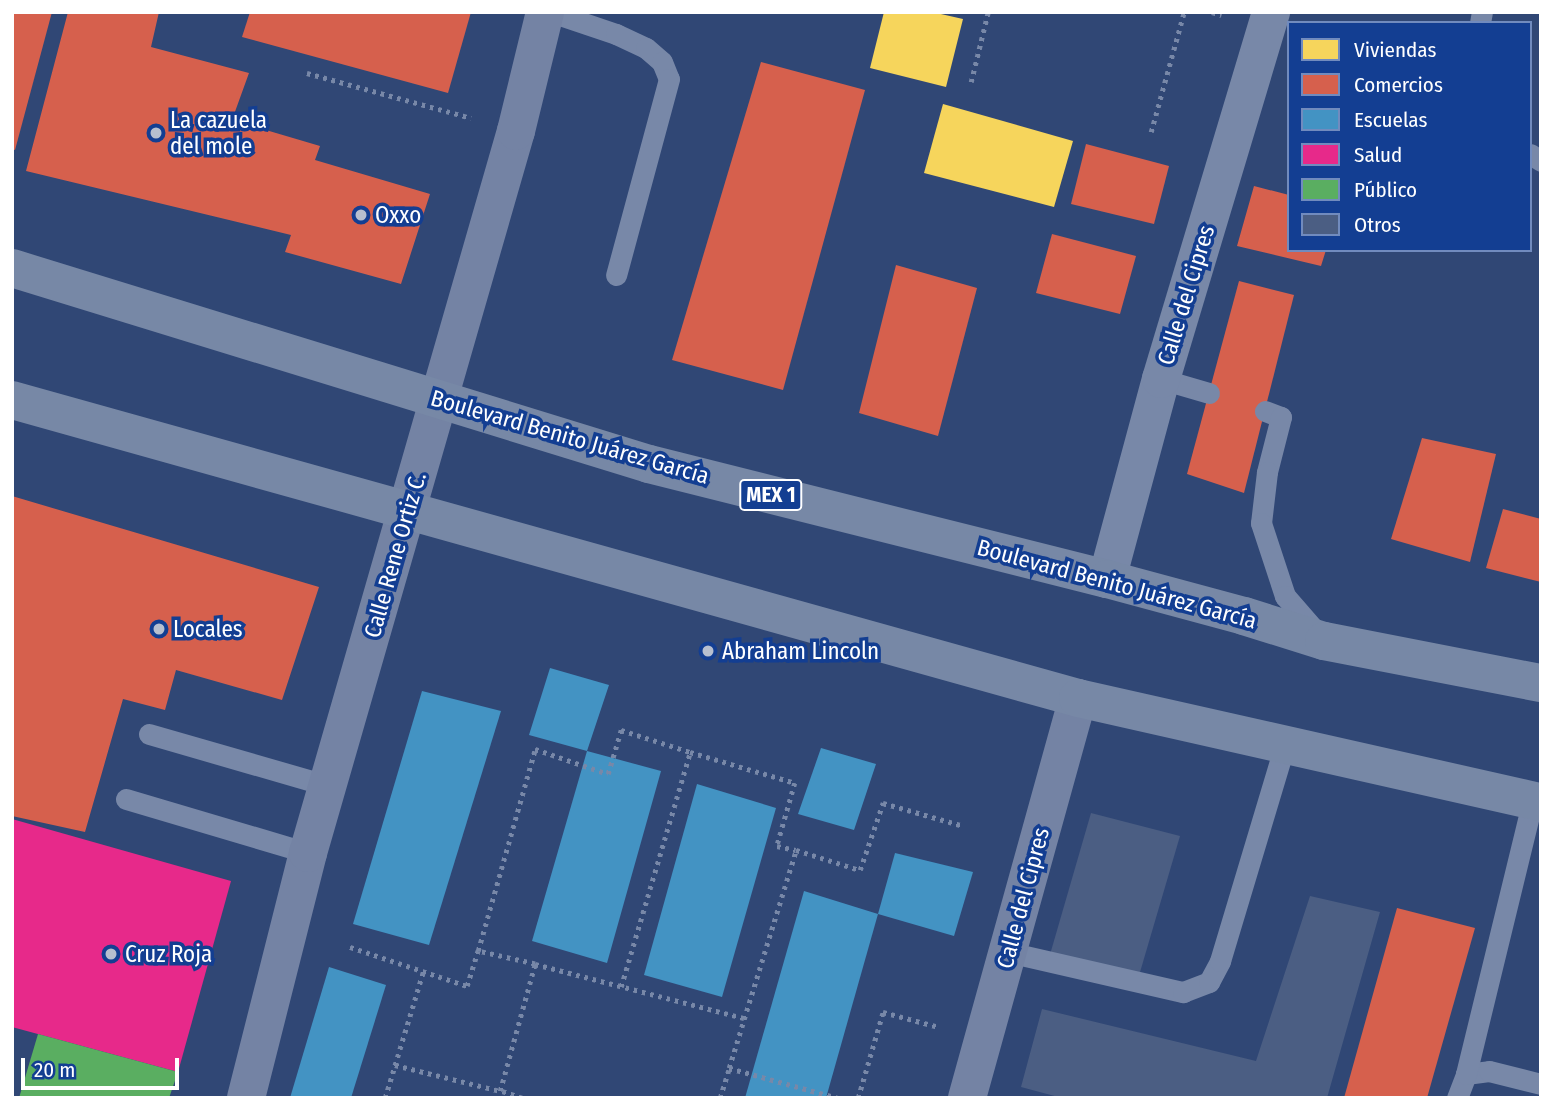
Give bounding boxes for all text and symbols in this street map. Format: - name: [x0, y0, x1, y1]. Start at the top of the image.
- legend: [1287, 21, 1532, 252]
- text: Viviendas: [1354, 37, 1436, 63]
- text: Comercios: [1354, 72, 1443, 98]
- place label: La cazuela del mole: [170, 106, 267, 160]
- text: Escuelas: [1354, 107, 1427, 133]
- marker: La cazuela del mole: [148, 125, 164, 141]
- text: Salud: [1354, 142, 1402, 168]
- text: Público: [1354, 177, 1417, 203]
- place label: Oxxo: [375, 201, 421, 229]
- marker: Oxxo: [353, 207, 369, 223]
- text: Otros: [1354, 212, 1401, 238]
- street label: Calle del Cipres: [1152, 222, 1220, 368]
- street label: Boulevard Benito Juárez García: [428, 384, 712, 490]
- street label: Calle Rene Ortiz C.: [358, 469, 432, 641]
- road number: MEX 1: [738, 477, 804, 512]
- street label: Boulevard Benito Juárez García: [974, 533, 1260, 635]
- place label: Locales: [173, 615, 243, 643]
- marker: Locales: [151, 621, 167, 637]
- place label: Abraham Lincoln: [722, 637, 879, 665]
- marker: Abraham Lincoln: [700, 643, 716, 659]
- street label: Calle del Cipres: [991, 825, 1055, 971]
- place label: Cruz Roja: [125, 940, 212, 968]
- marker: Cruz Roja: [103, 946, 119, 962]
- scale bar: [24, 1044, 182, 1088]
- text: 20 m: [34, 1057, 75, 1083]

